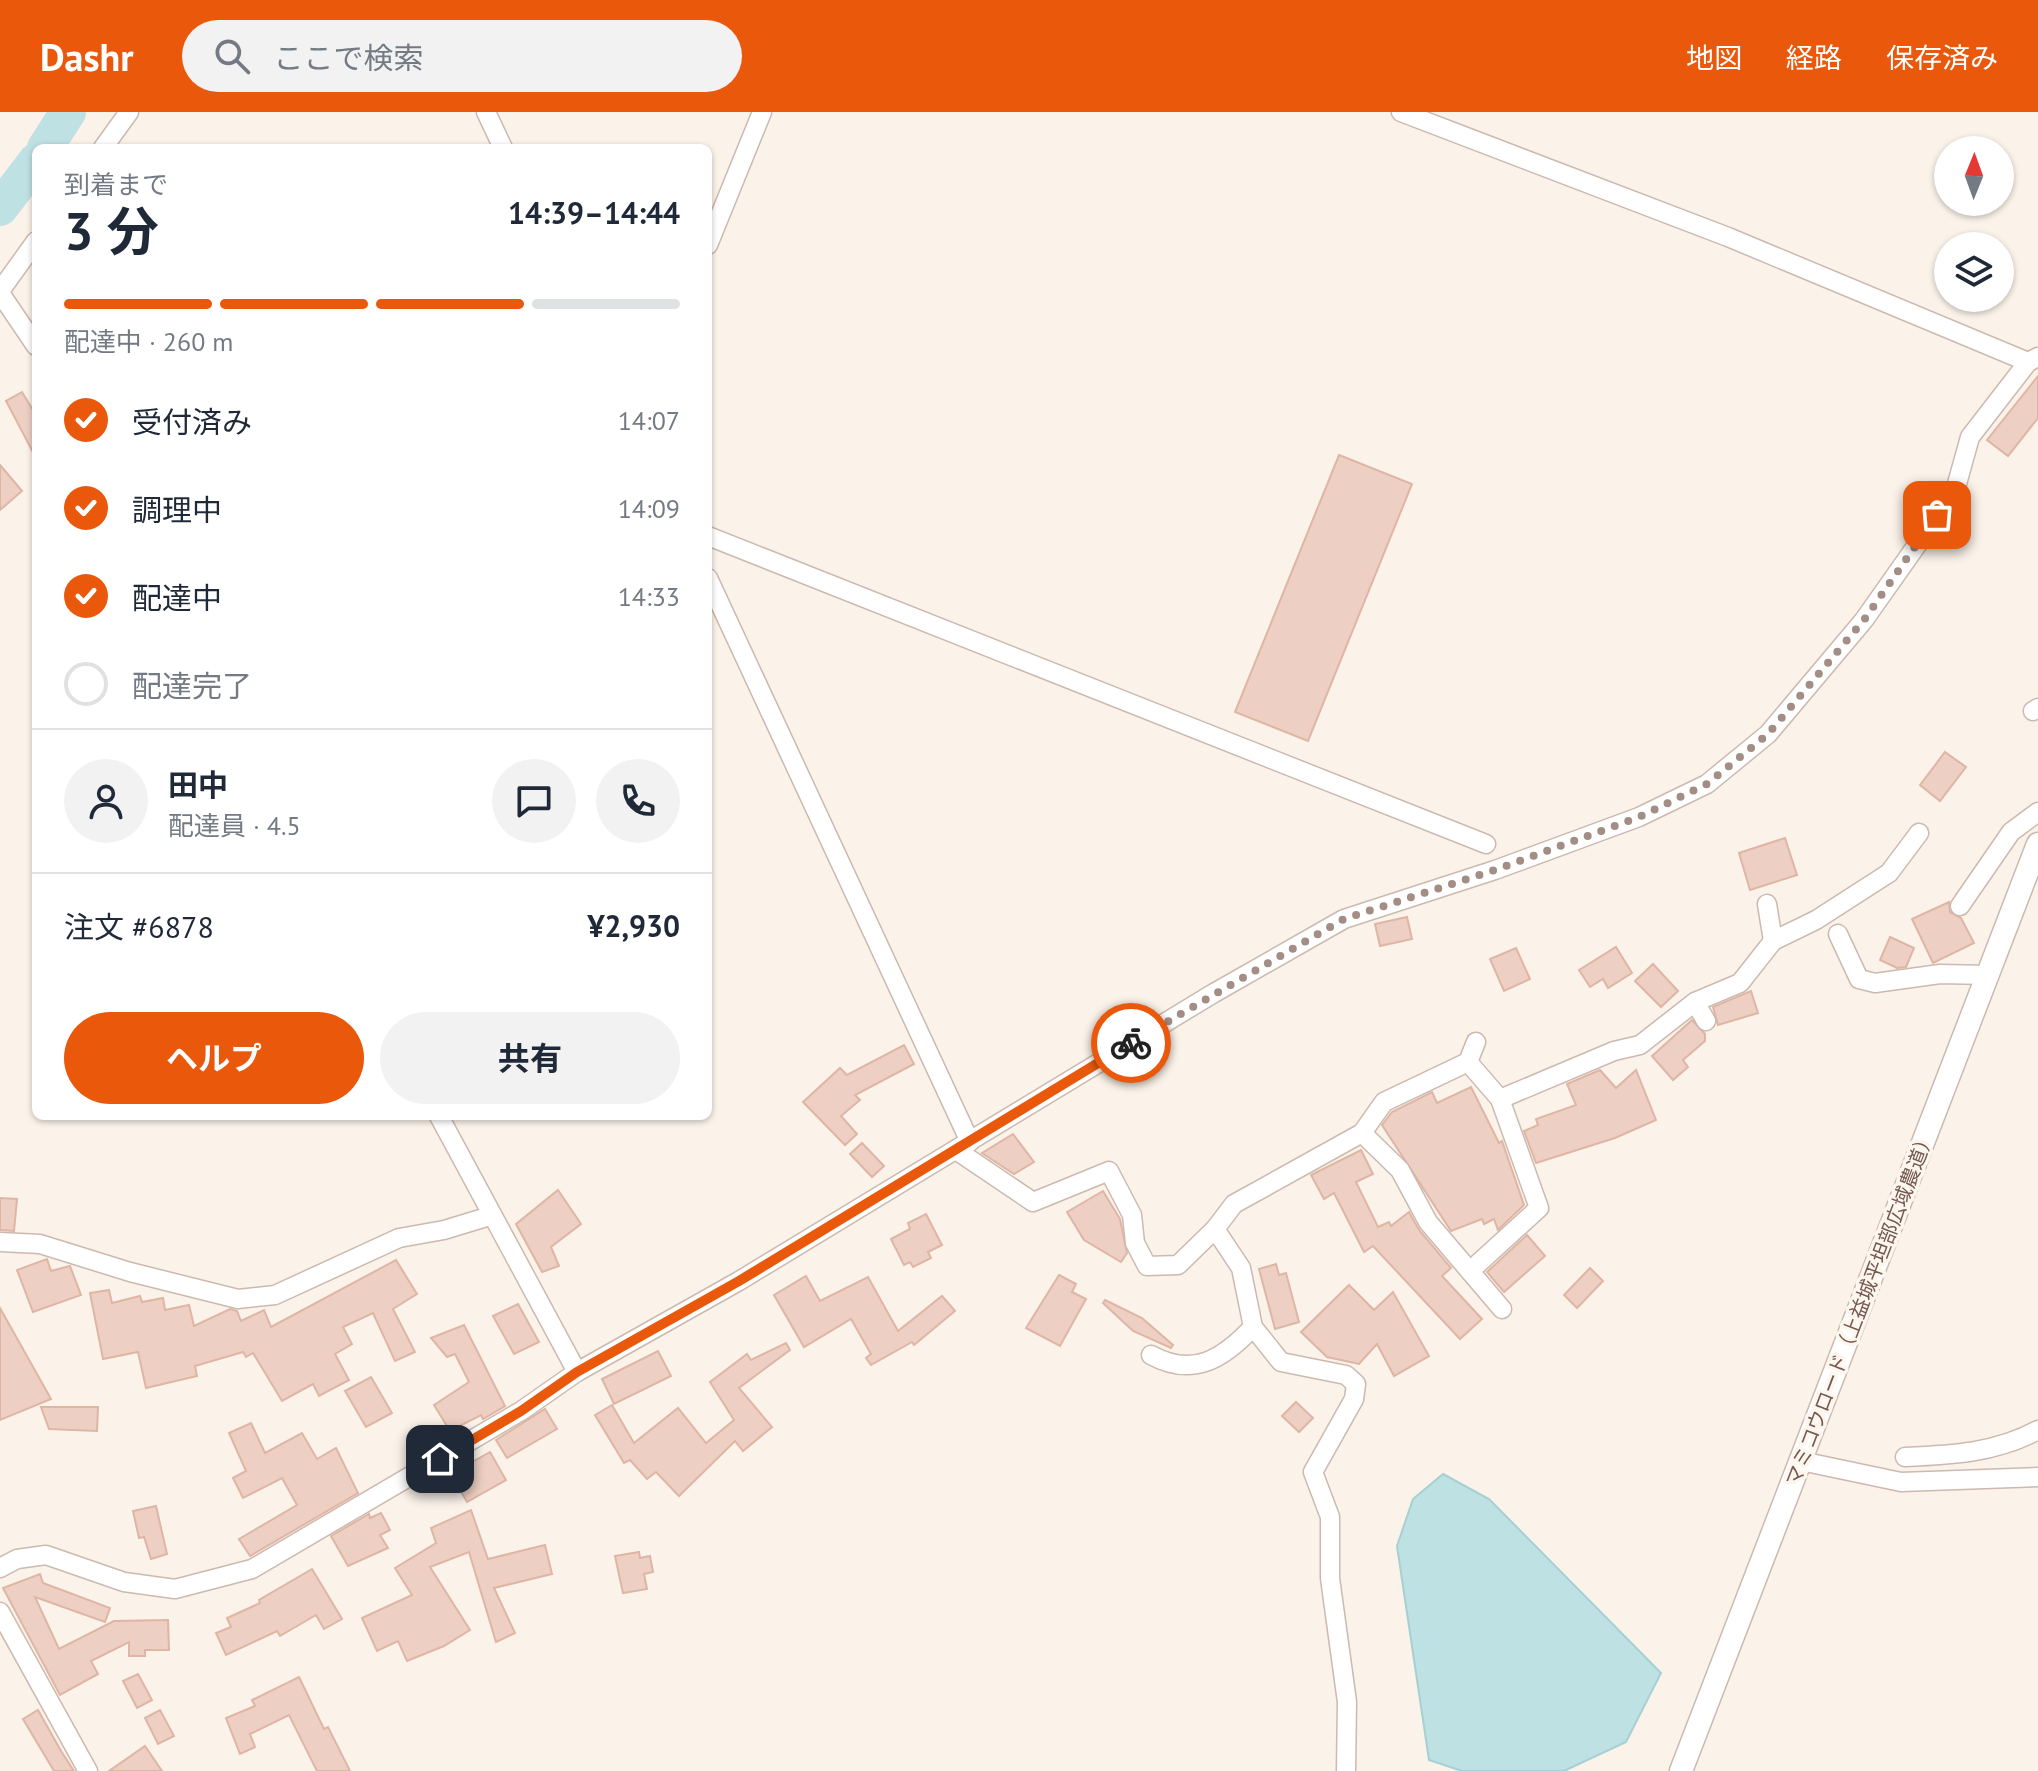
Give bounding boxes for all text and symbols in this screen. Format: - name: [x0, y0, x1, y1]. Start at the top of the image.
- search box: [182, 20, 742, 92]
- text: Dashr: [40, 32, 134, 81]
- icon: search: [210, 34, 254, 78]
- text: ここで検索: [274, 38, 424, 77]
- text: 地図: [1686, 39, 1742, 76]
- text: 経路: [1786, 39, 1842, 76]
- text: 保存済み: [1886, 39, 1998, 76]
- north arrow: [1934, 136, 2014, 216]
- map controls: [1934, 136, 2014, 312]
- text: 到着まで: [64, 168, 168, 201]
- text: 14:39–14:44: [508, 193, 680, 232]
- text: 3 分: [64, 197, 159, 264]
- button: layers: [1934, 232, 2014, 312]
- text: 配達中 · 260 m: [64, 325, 233, 358]
- icon: check: [64, 398, 108, 442]
- text: 受付済み: [132, 402, 252, 441]
- text: 14:07: [618, 404, 680, 437]
- pin: [1903, 481, 1971, 549]
- icon: check: [64, 486, 108, 530]
- text: 調理中: [132, 490, 222, 529]
- text: 14:09: [618, 492, 680, 525]
- icon: bag: [1915, 493, 1959, 537]
- icon: check: [64, 574, 108, 618]
- text: 配達中: [132, 578, 222, 617]
- text: 14:33: [618, 580, 680, 613]
- text: 配達完了: [132, 666, 252, 705]
- button: person: [64, 759, 148, 843]
- button: chat: [492, 759, 576, 843]
- button: phone: [596, 759, 680, 843]
- text: 田中: [168, 765, 228, 804]
- text: 配達員 · 4.5: [168, 809, 301, 842]
- text: ¥2,930: [587, 906, 680, 945]
- text: 注文 #6878: [64, 907, 214, 946]
- courier: [1091, 1003, 1171, 1083]
- button: ヘルプ: [64, 1012, 364, 1104]
- button: 共有: [380, 1012, 680, 1104]
- icon: bike: [1109, 1021, 1153, 1065]
- street label: マミコウロード（上益城平坦部広域農道）: [1780, 1126, 1940, 1490]
- pin: [406, 1425, 474, 1493]
- icon: home: [418, 1437, 462, 1481]

